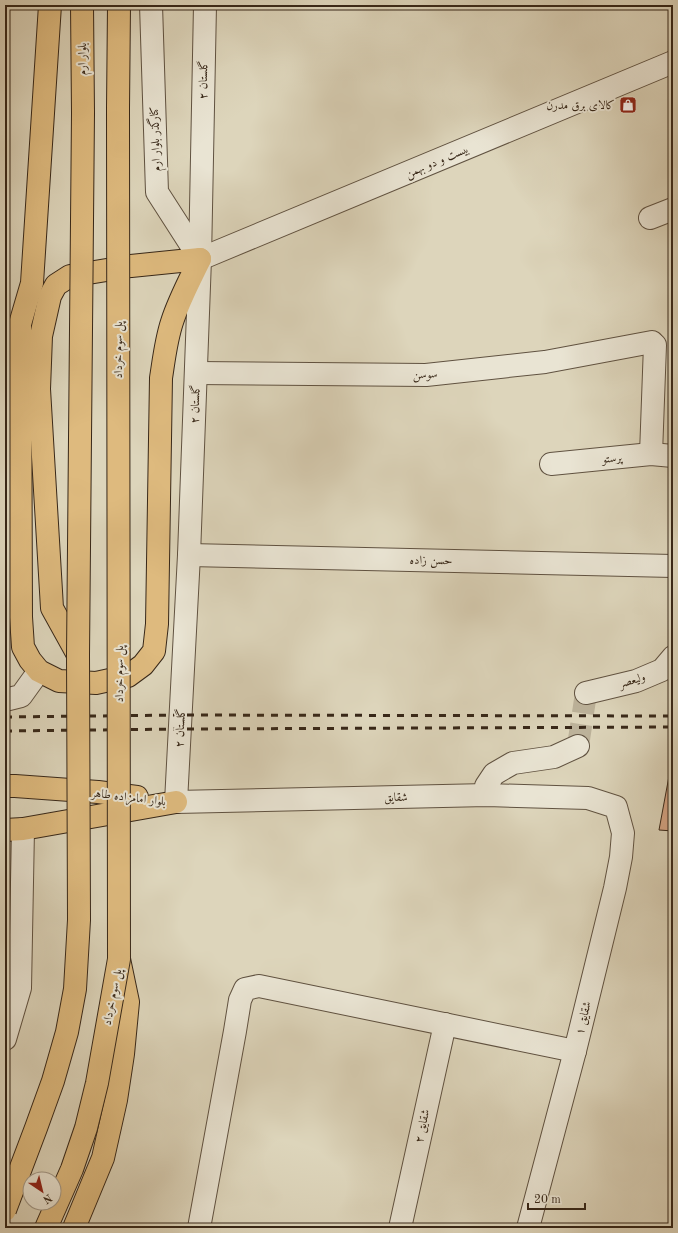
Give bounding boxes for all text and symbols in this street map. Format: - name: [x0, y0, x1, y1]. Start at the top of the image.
- street label: بلوار ارم: [77, 43, 93, 75]
- street label: گلستان ۲: [195, 60, 210, 100]
- shop icon: کالای برق مدرن: [618, 95, 638, 115]
- place label: کالای برق مدرن: [546, 99, 615, 112]
- street label: کنارگذر بلوار ارم: [145, 106, 167, 172]
- street label: بیست و دو بهمن: [404, 143, 472, 182]
- street label: پل سوم خرداد: [113, 321, 129, 379]
- street label: سوسن: [412, 368, 438, 384]
- street label: گلستان ۲: [186, 384, 203, 424]
- street label: پرستو: [601, 452, 624, 467]
- street label: حسن زاده: [410, 555, 453, 569]
- street label: پل سوم خرداد: [114, 645, 130, 703]
- street label: ولیعصر: [616, 671, 647, 692]
- street label: گلستان ۲: [171, 708, 188, 748]
- street label: بلوار امامزاده طاهر: [89, 787, 167, 810]
- street label: شقایق: [384, 792, 408, 805]
- street label: پل سوم خرداد: [102, 967, 128, 1027]
- street label: ۱ شقایق: [574, 1000, 595, 1036]
- street label: شقایق ۲: [414, 1108, 433, 1144]
- north arrow: [22, 1171, 62, 1211]
- scale bar: [528, 1185, 585, 1211]
- text: N: [40, 1191, 53, 1205]
- text: 20 m: [534, 1194, 561, 1206]

